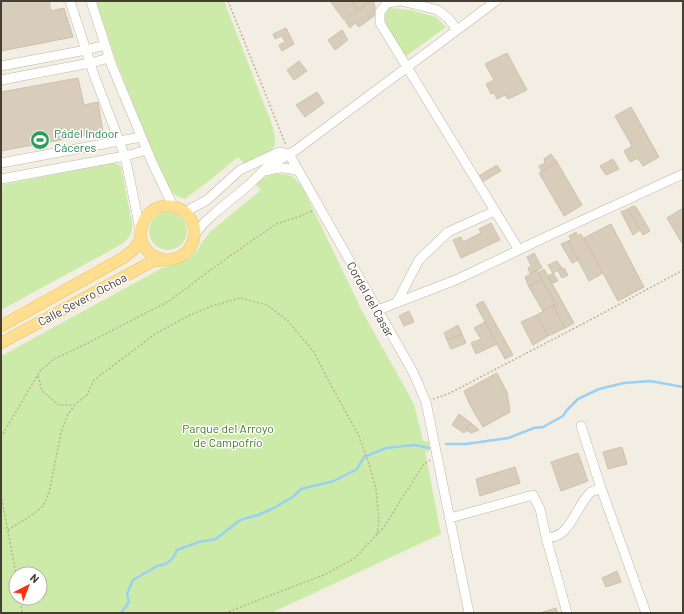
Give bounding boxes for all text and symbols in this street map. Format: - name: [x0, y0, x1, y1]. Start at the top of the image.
- place label: Pádel Indoor Cáceres: [54, 126, 119, 154]
- sports icon: Pádel Indoor Cáceres: [29, 129, 51, 151]
- street label: Cordel del Casar: [345, 259, 398, 340]
- street label: Calle Severo Ochoa: [35, 270, 129, 328]
- park label: Parque del Arroyo de Campofrío: [182, 421, 274, 449]
- north arrow: [8, 566, 48, 606]
- text: N: [28, 571, 42, 585]

